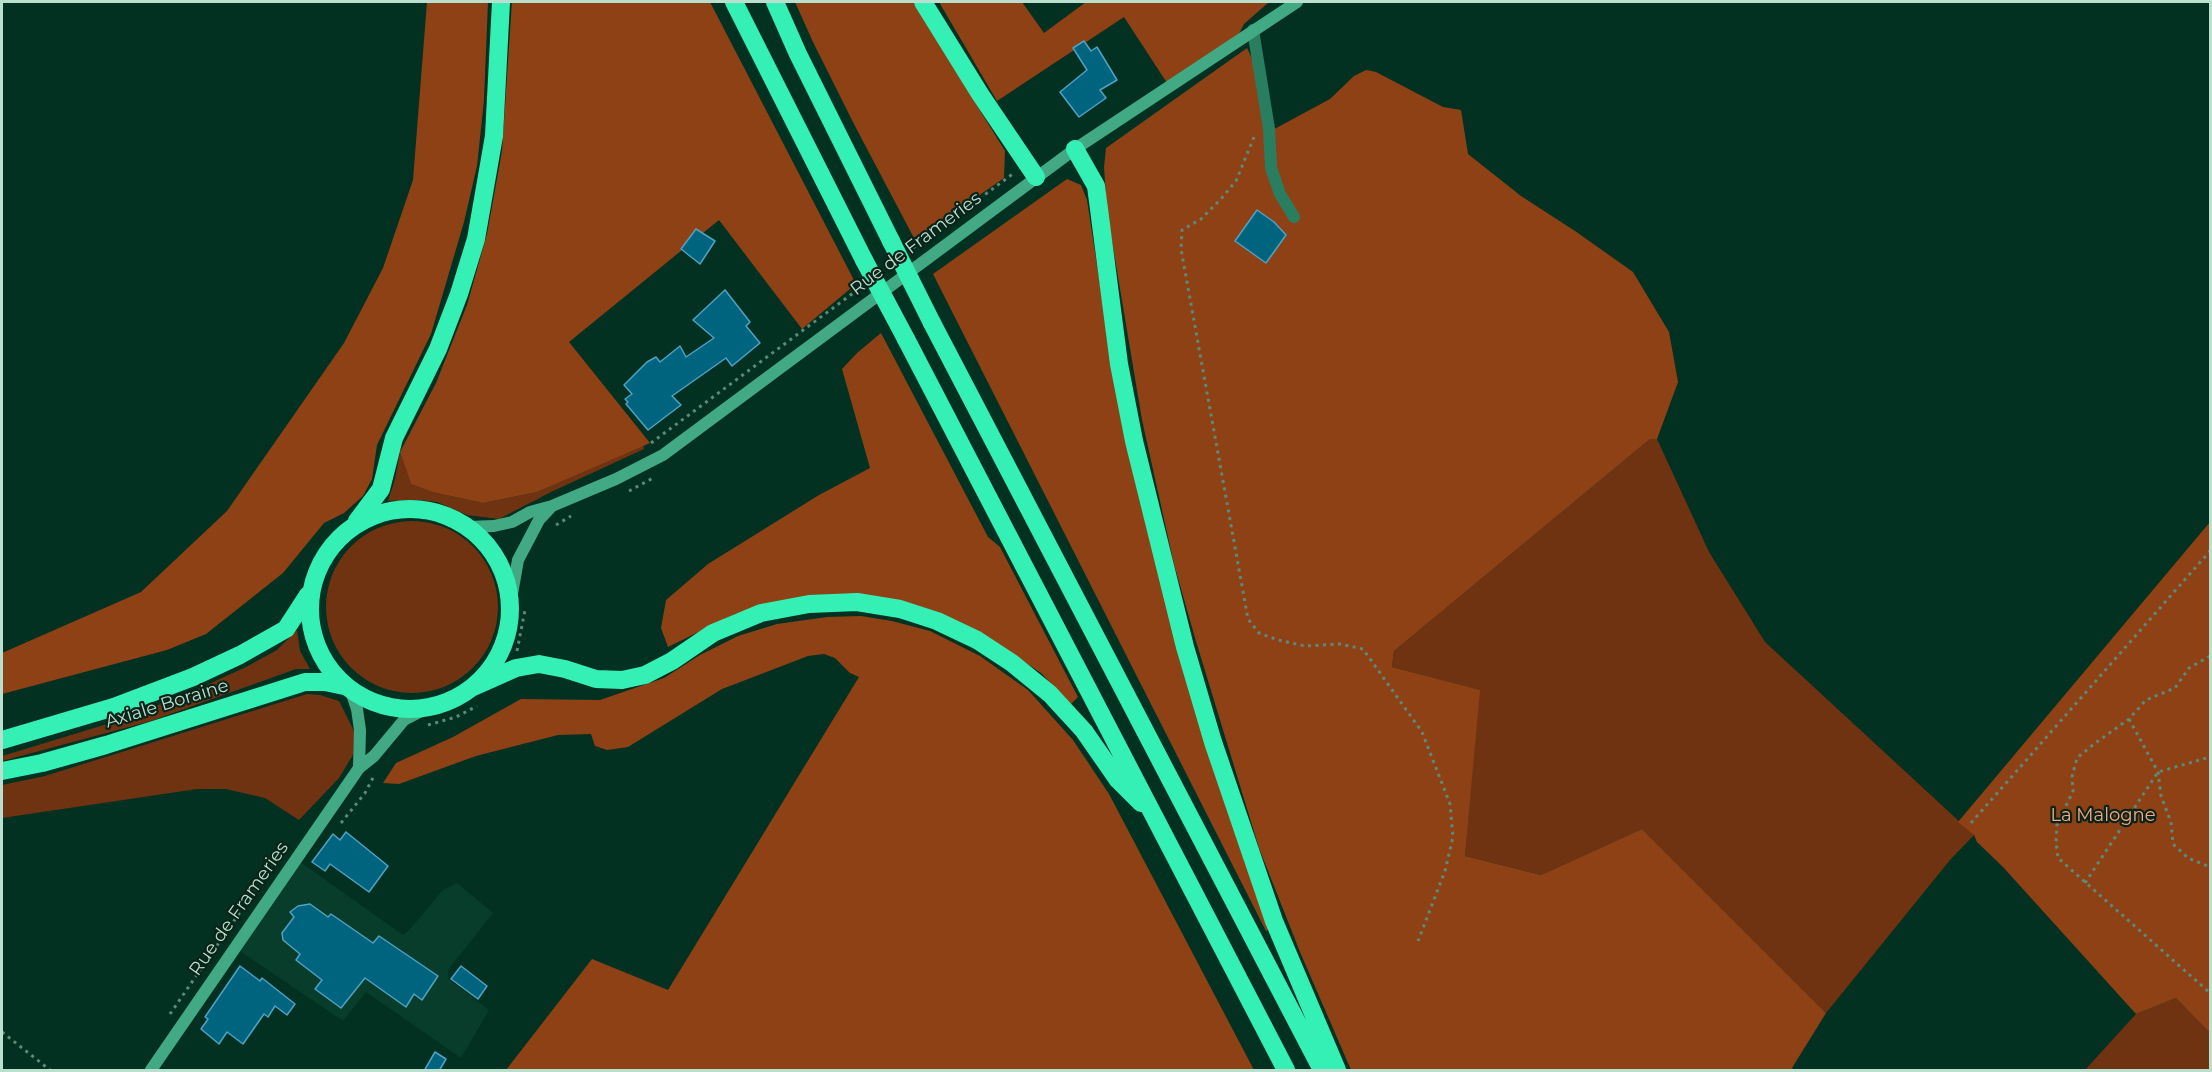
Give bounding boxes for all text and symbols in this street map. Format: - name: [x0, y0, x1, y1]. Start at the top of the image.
- street label: Rue de Frameries: [846, 188, 986, 300]
- street label: Axiale Boraine: [103, 675, 231, 733]
- park label: La Malogne: [2050, 805, 2156, 827]
- street label: Rue de Frameries: [185, 838, 293, 980]

